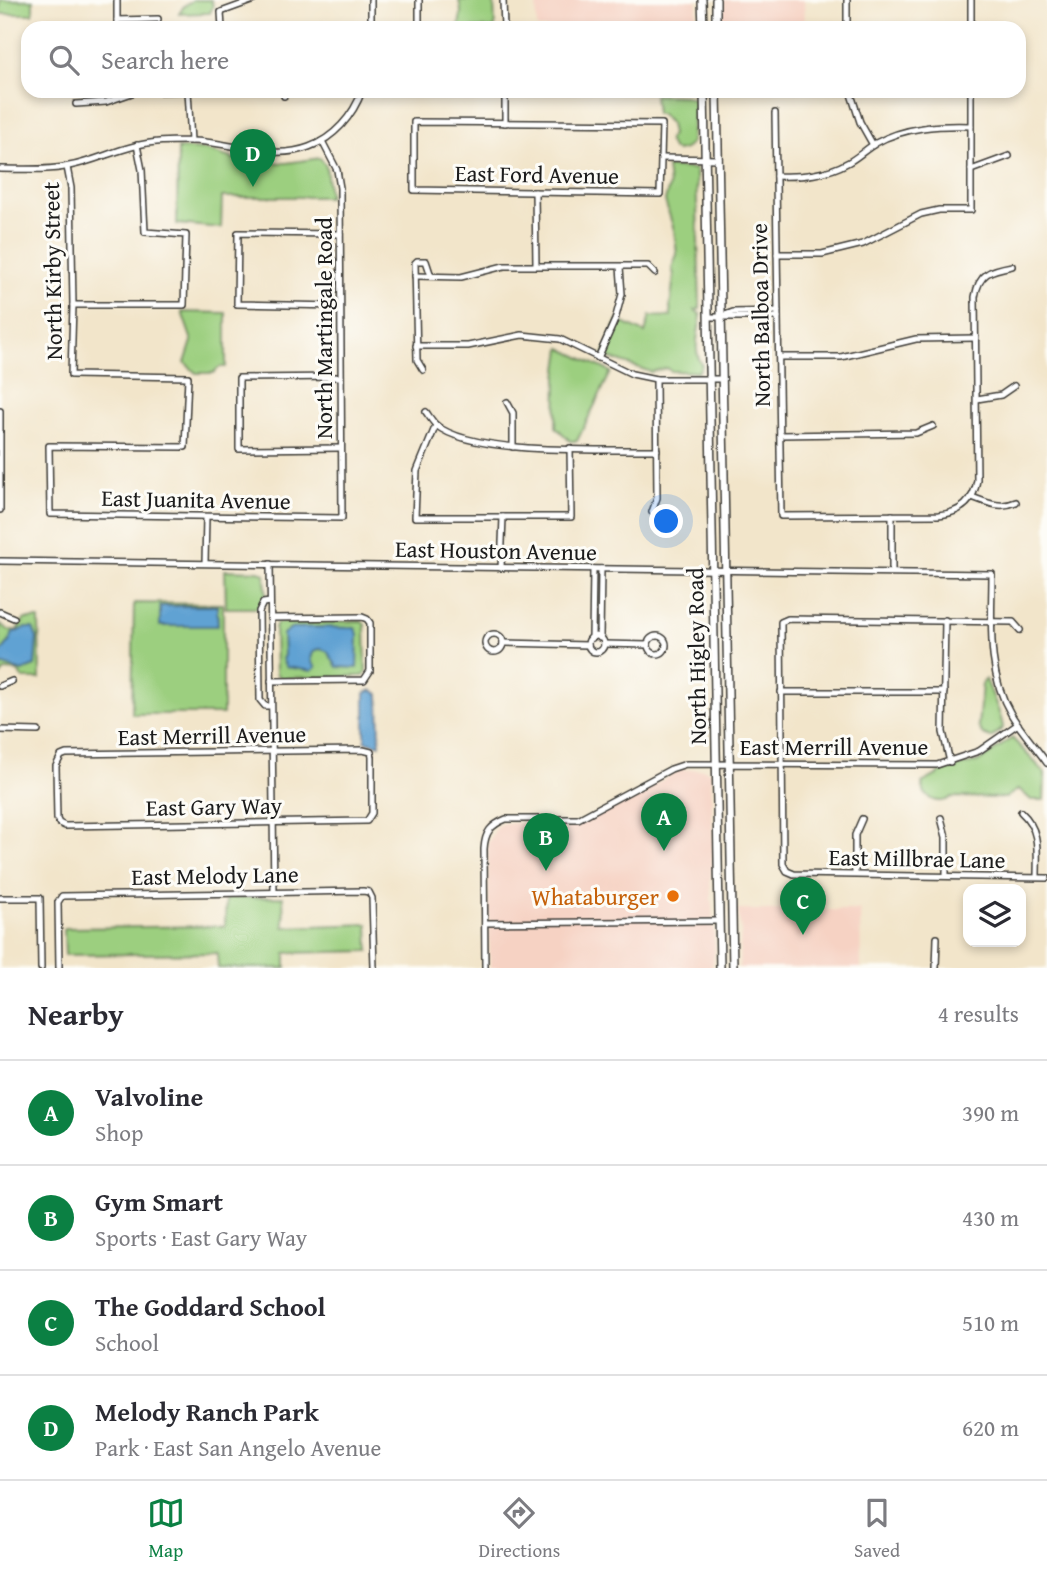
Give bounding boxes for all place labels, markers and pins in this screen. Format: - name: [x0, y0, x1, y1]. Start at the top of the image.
- pin: D: [230, 129, 276, 187]
- pin: A: [641, 793, 687, 851]
- pin: B: [523, 813, 569, 871]
- pin: C: [780, 877, 826, 935]
- place label: Whataburger: [531, 880, 660, 913]
- marker: Whataburger: [665, 888, 681, 904]

